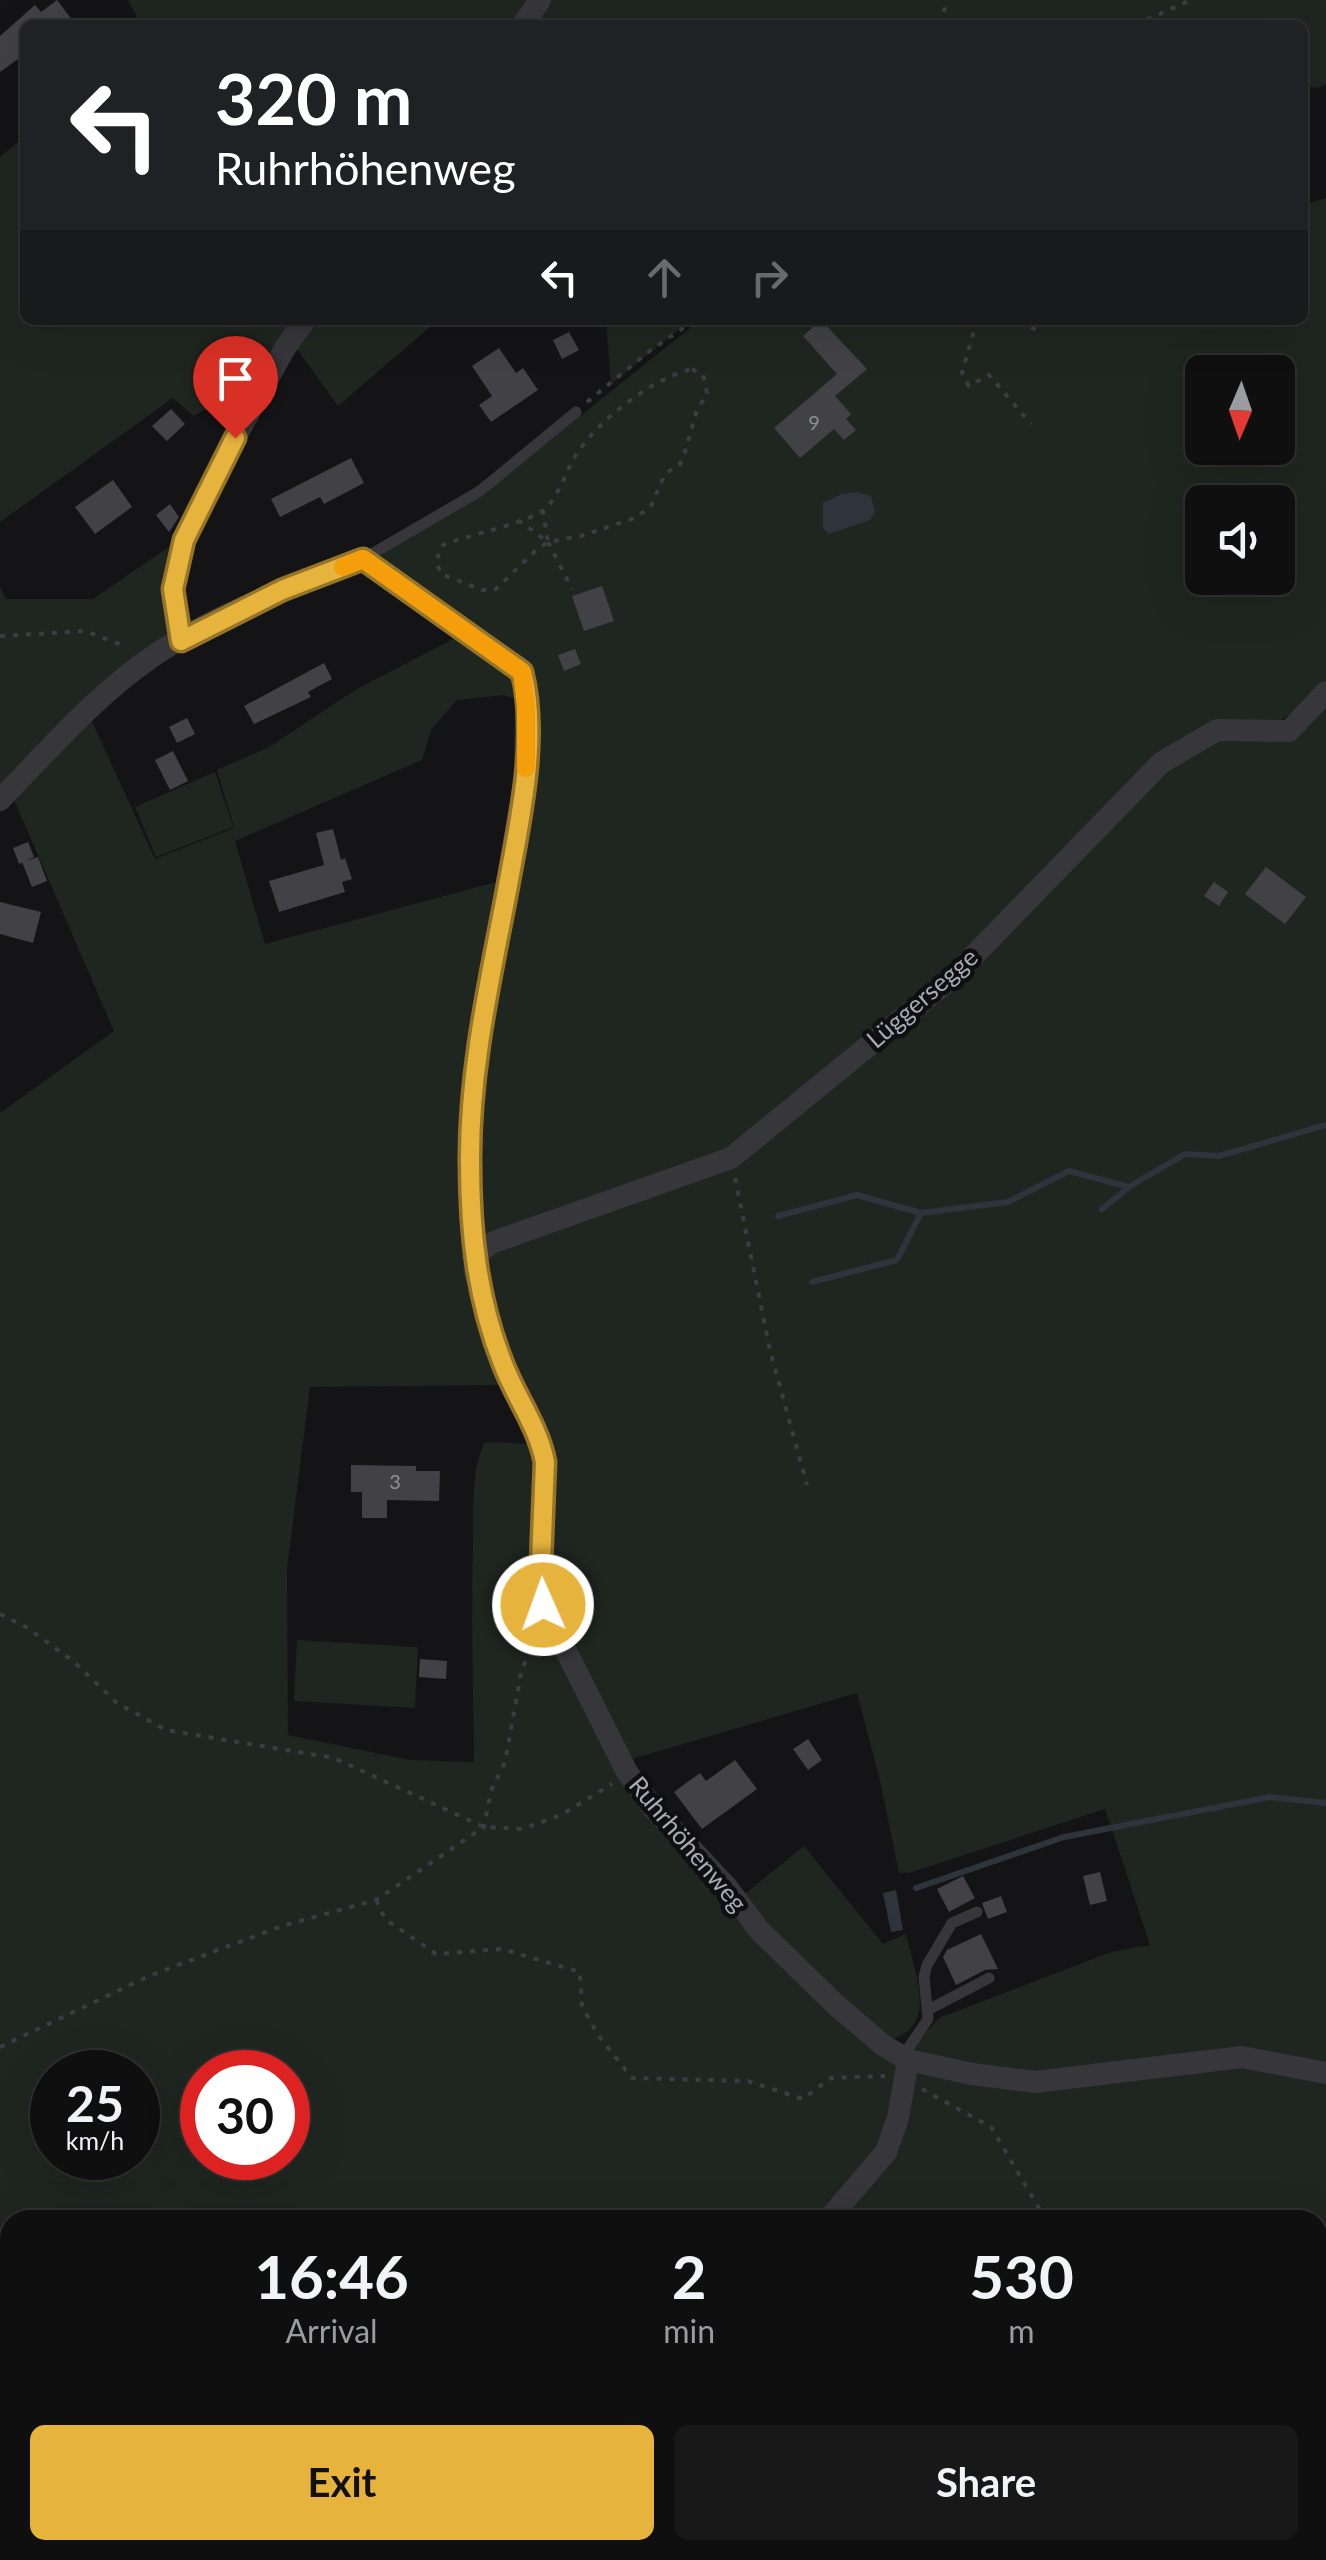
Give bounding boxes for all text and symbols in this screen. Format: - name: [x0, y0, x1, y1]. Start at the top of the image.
- text: 320 m: [215, 56, 412, 140]
- icon: left: [50, 60, 180, 190]
- text: Ruhrhöhenweg: [215, 141, 516, 195]
- icon: left: [532, 250, 587, 305]
- icon: ahead: [637, 250, 692, 305]
- icon: right: [742, 250, 797, 305]
- pin: [193, 336, 278, 439]
- icon: arrive: [208, 351, 263, 406]
- north arrow: [1185, 355, 1295, 465]
- map controls: [1185, 355, 1295, 595]
- house number: 9: [808, 410, 820, 434]
- button: sound: [1185, 485, 1295, 595]
- street label: Lüggersegge: [860, 941, 983, 1054]
- house number: 3: [389, 1469, 401, 1493]
- position arrow: [491, 1553, 595, 1657]
- street label: Ruhrhöhenweg: [624, 1770, 754, 1917]
- speed limit sign: 30: [180, 2050, 310, 2180]
- text: 25: [66, 2073, 124, 2133]
- text: km/h: [66, 2125, 124, 2155]
- text: 16:46: [254, 2240, 409, 2312]
- text: 2: [672, 2240, 707, 2312]
- text: 530: [969, 2240, 1074, 2312]
- text: Arrival: [285, 2311, 378, 2350]
- text: min: [663, 2311, 715, 2350]
- text: m: [1008, 2311, 1035, 2350]
- button: Exit: [30, 2425, 654, 2540]
- button: Share: [674, 2425, 1298, 2540]

